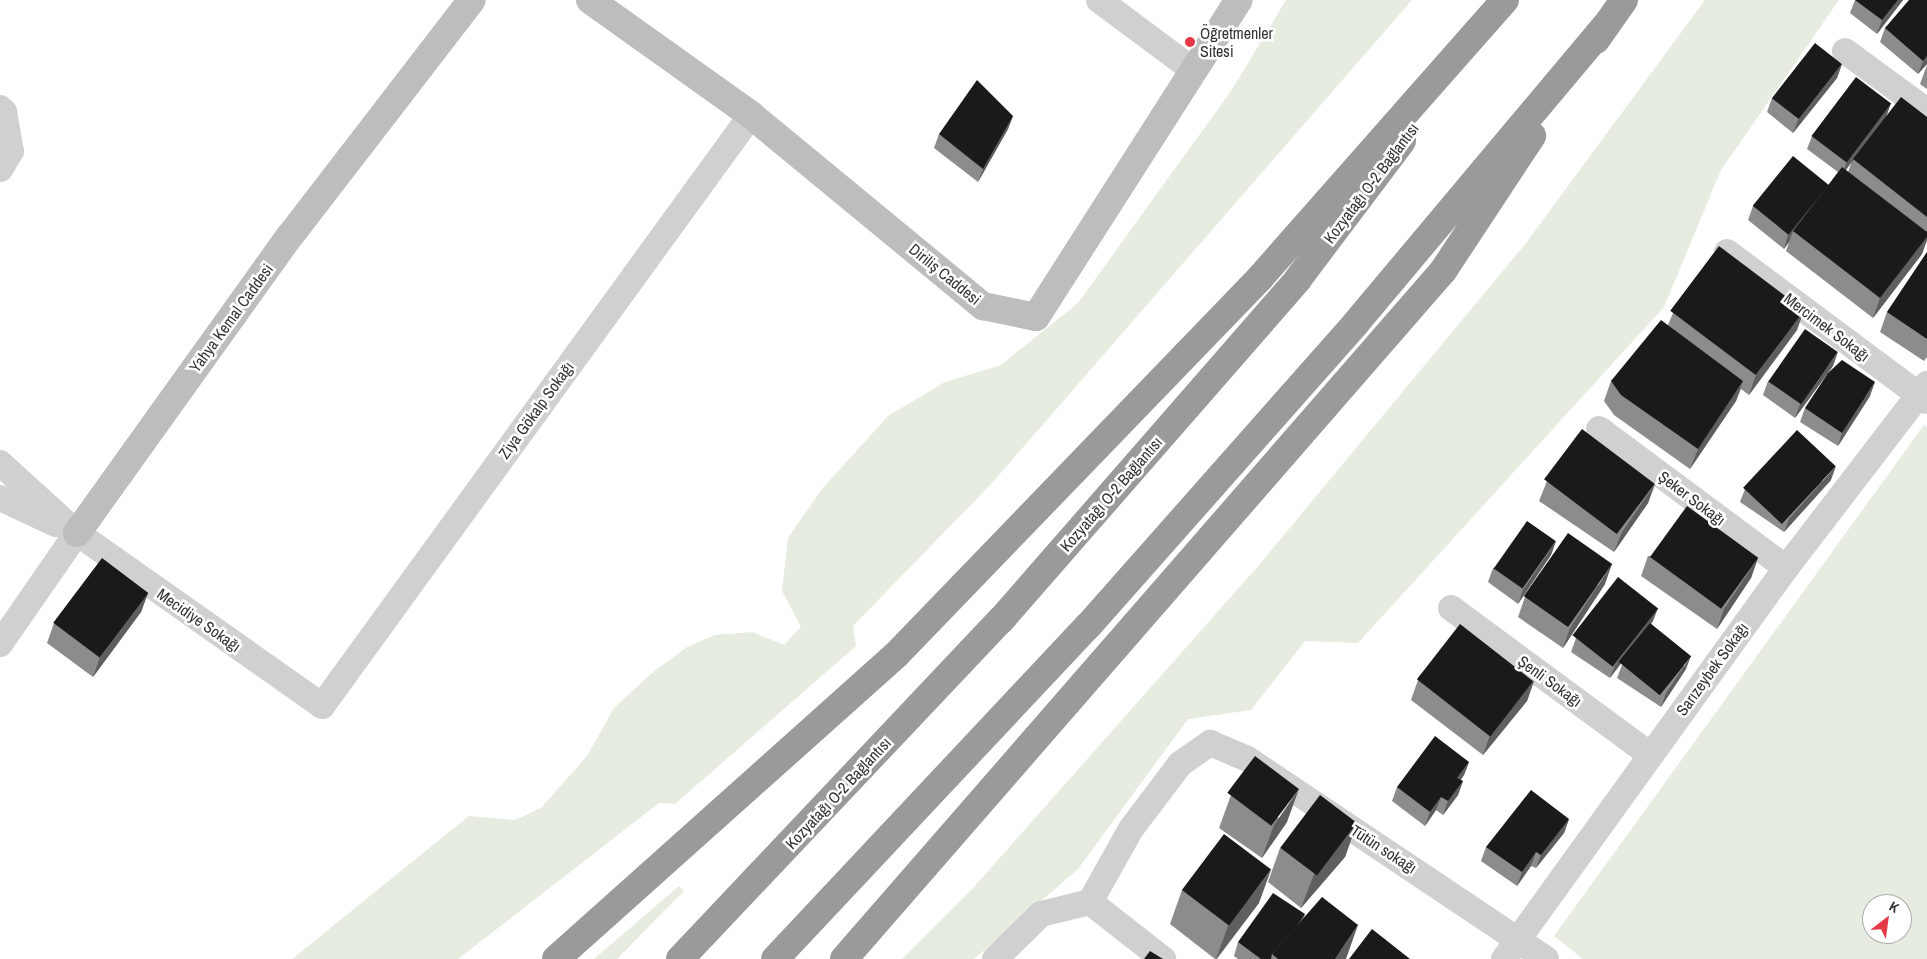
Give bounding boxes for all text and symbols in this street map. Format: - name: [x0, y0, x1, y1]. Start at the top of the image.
- place label: Öğretmenler Sitesi: [1200, 23, 1273, 61]
- marker: Öğretmenler Sitesi: [1184, 36, 1196, 48]
- street label: Kozyatağı O-2 Bağlantısı: [1319, 119, 1423, 247]
- street label: Diriliş Caddesi: [905, 239, 985, 309]
- street label: Yahya Kemal Caddesi: [185, 260, 277, 376]
- street label: Mercimek Sokağı: [1780, 289, 1874, 365]
- street label: Ziya Gökalp Sokağı: [494, 358, 578, 462]
- street label: Kozyatağı O-2 Bağlantısı: [1056, 433, 1166, 555]
- street label: Şeker Sokağı: [1655, 467, 1729, 529]
- street label: Mecidiye Sokağı: [153, 584, 245, 656]
- street label: Sarızeybek Sokağı: [1672, 619, 1752, 719]
- street label: Şenli Sokağı: [1514, 651, 1586, 711]
- street label: Kozyatağı O-2 Bağlantısı: [781, 733, 895, 853]
- street label: Tütün sokağı: [1347, 821, 1421, 877]
- north arrow: [1862, 894, 1912, 944]
- text: K: [1886, 897, 1902, 917]

